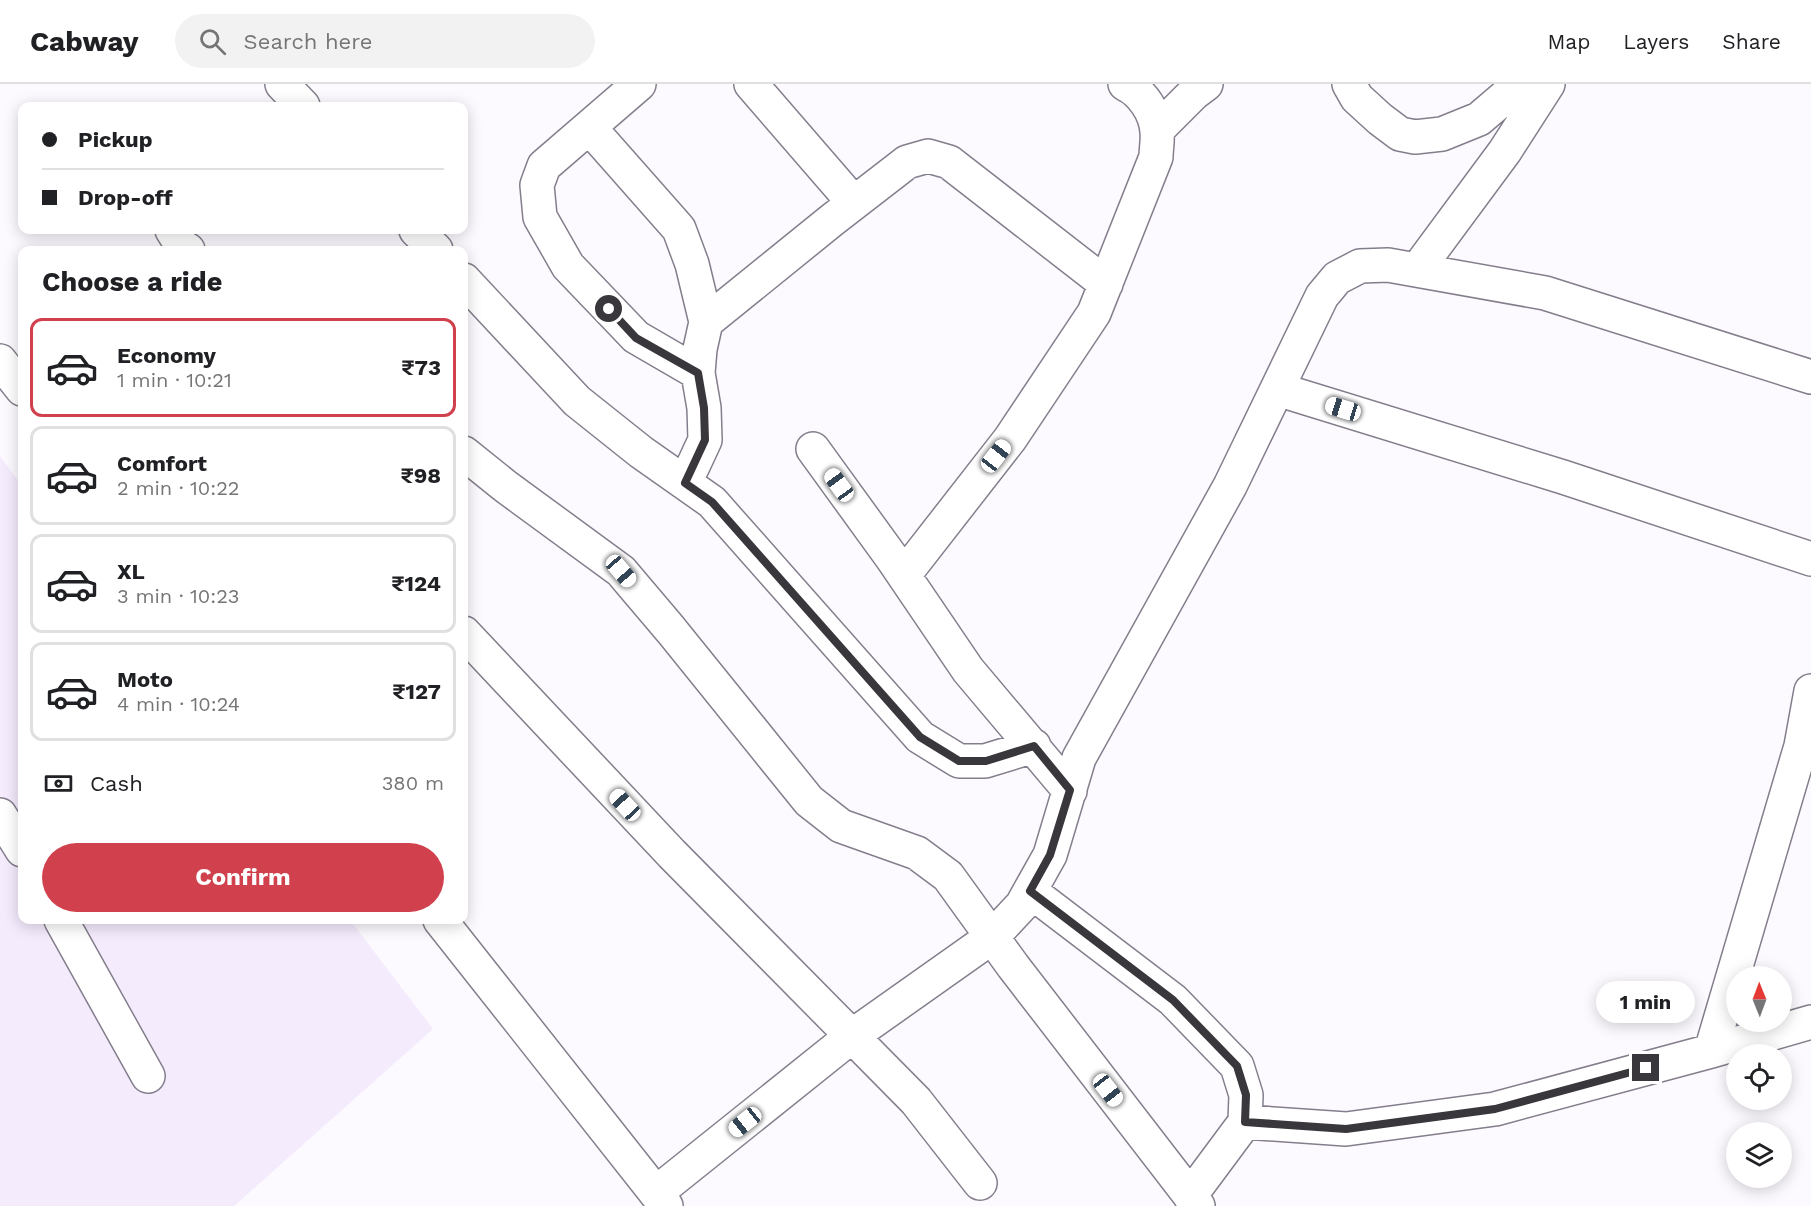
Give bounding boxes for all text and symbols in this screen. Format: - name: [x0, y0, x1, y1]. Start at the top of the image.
- search box: [175, 14, 595, 68]
- text: Cabway: [30, 25, 139, 58]
- icon: search: [196, 25, 229, 58]
- text: Search here: [244, 29, 373, 54]
- text: Map: [1547, 29, 1590, 54]
- text: Layers: [1623, 29, 1689, 54]
- text: Share: [1722, 29, 1781, 54]
- text: Pickup: [78, 127, 153, 152]
- text: Drop-off: [78, 185, 173, 210]
- text: Choose a ride: [42, 266, 222, 298]
- route start: [595, 295, 622, 322]
- icon: car: [45, 341, 99, 395]
- text: Economy: [117, 343, 216, 368]
- text: ₹73: [401, 355, 441, 380]
- text: 1 min · 10:21: [117, 368, 232, 392]
- car: [1323, 395, 1363, 423]
- car: [978, 436, 1014, 476]
- icon: car: [45, 449, 99, 503]
- text: Comfort: [117, 451, 207, 476]
- text: ₹98: [400, 463, 441, 488]
- car: [821, 465, 857, 505]
- text: 2 min · 10:22: [117, 476, 239, 500]
- car: [602, 552, 640, 590]
- icon: car: [45, 557, 99, 611]
- text: XL: [117, 559, 145, 584]
- text: ₹124: [391, 571, 441, 596]
- text: 3 min · 10:23: [117, 584, 239, 608]
- icon: car: [45, 665, 99, 719]
- text: Moto: [117, 667, 173, 692]
- text: ₹127: [392, 679, 441, 704]
- text: 4 min · 10:24: [117, 692, 240, 716]
- icon: cash: [42, 767, 75, 800]
- text: Cash: [90, 771, 143, 796]
- text: 380 m: [382, 771, 444, 795]
- car: [606, 786, 644, 824]
- button: Confirm: [42, 843, 444, 912]
- north arrow: [1726, 966, 1792, 1032]
- map controls: [1726, 966, 1792, 1188]
- callout: 1 min: [1596, 981, 1696, 1023]
- text: 1 min: [1620, 990, 1671, 1014]
- button: locate: [1726, 1044, 1792, 1110]
- route end: [1632, 1054, 1659, 1081]
- car: [1090, 1070, 1126, 1110]
- car: [725, 1104, 765, 1140]
- button: layers: [1726, 1122, 1792, 1188]

